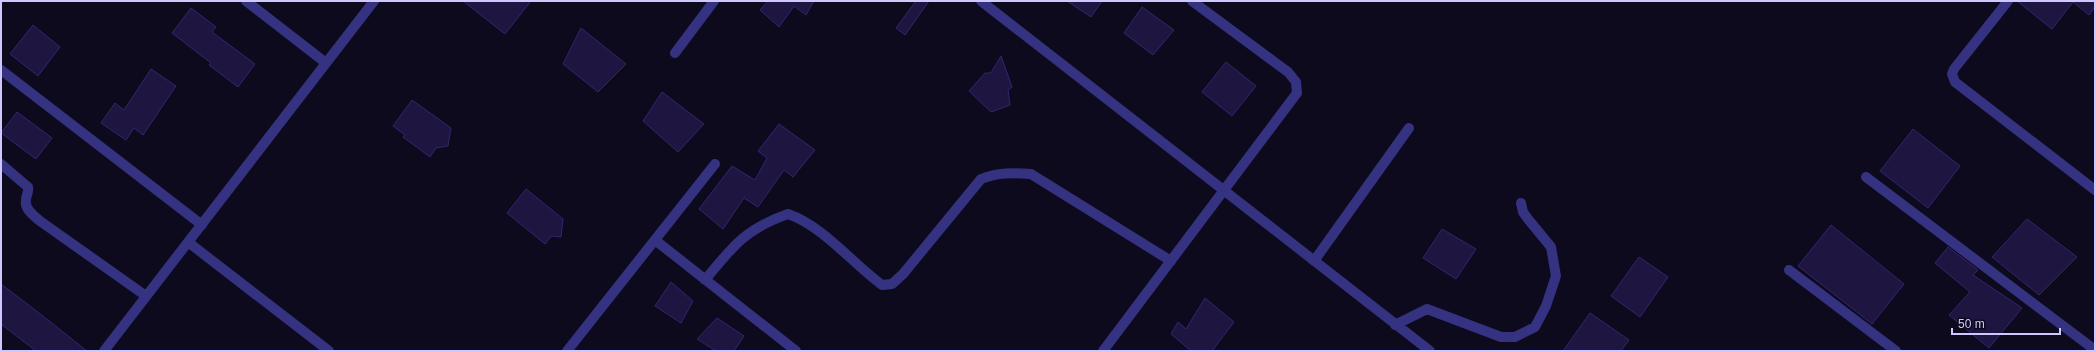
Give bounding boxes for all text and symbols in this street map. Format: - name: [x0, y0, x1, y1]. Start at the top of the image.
- scale bar: [1952, 310, 2060, 336]
- text: 50 m: [1958, 317, 1985, 331]

